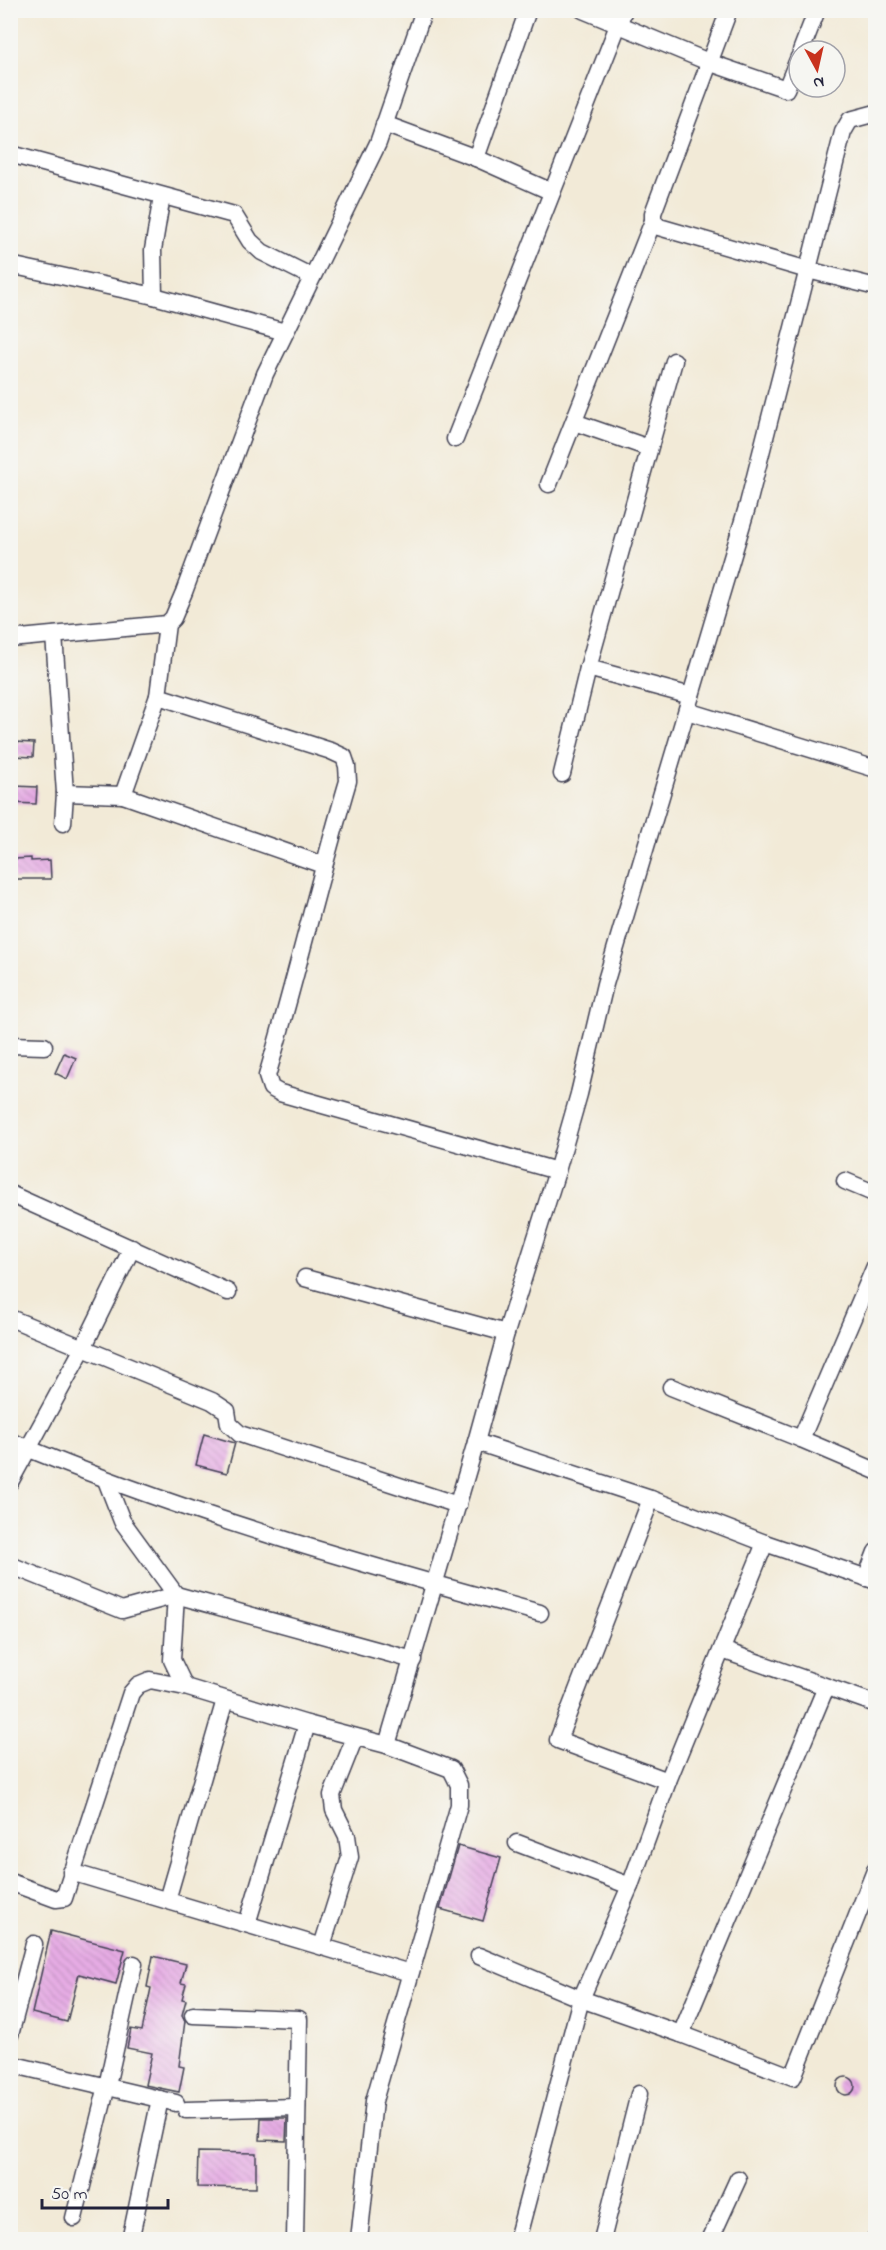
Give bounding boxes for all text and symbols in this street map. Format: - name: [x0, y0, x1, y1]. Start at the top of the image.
- north arrow: [787, 39, 847, 99]
- text: N: [812, 69, 826, 95]
- scale bar: [42, 2172, 168, 2210]
- text: 50 m: [51, 2182, 88, 2208]

